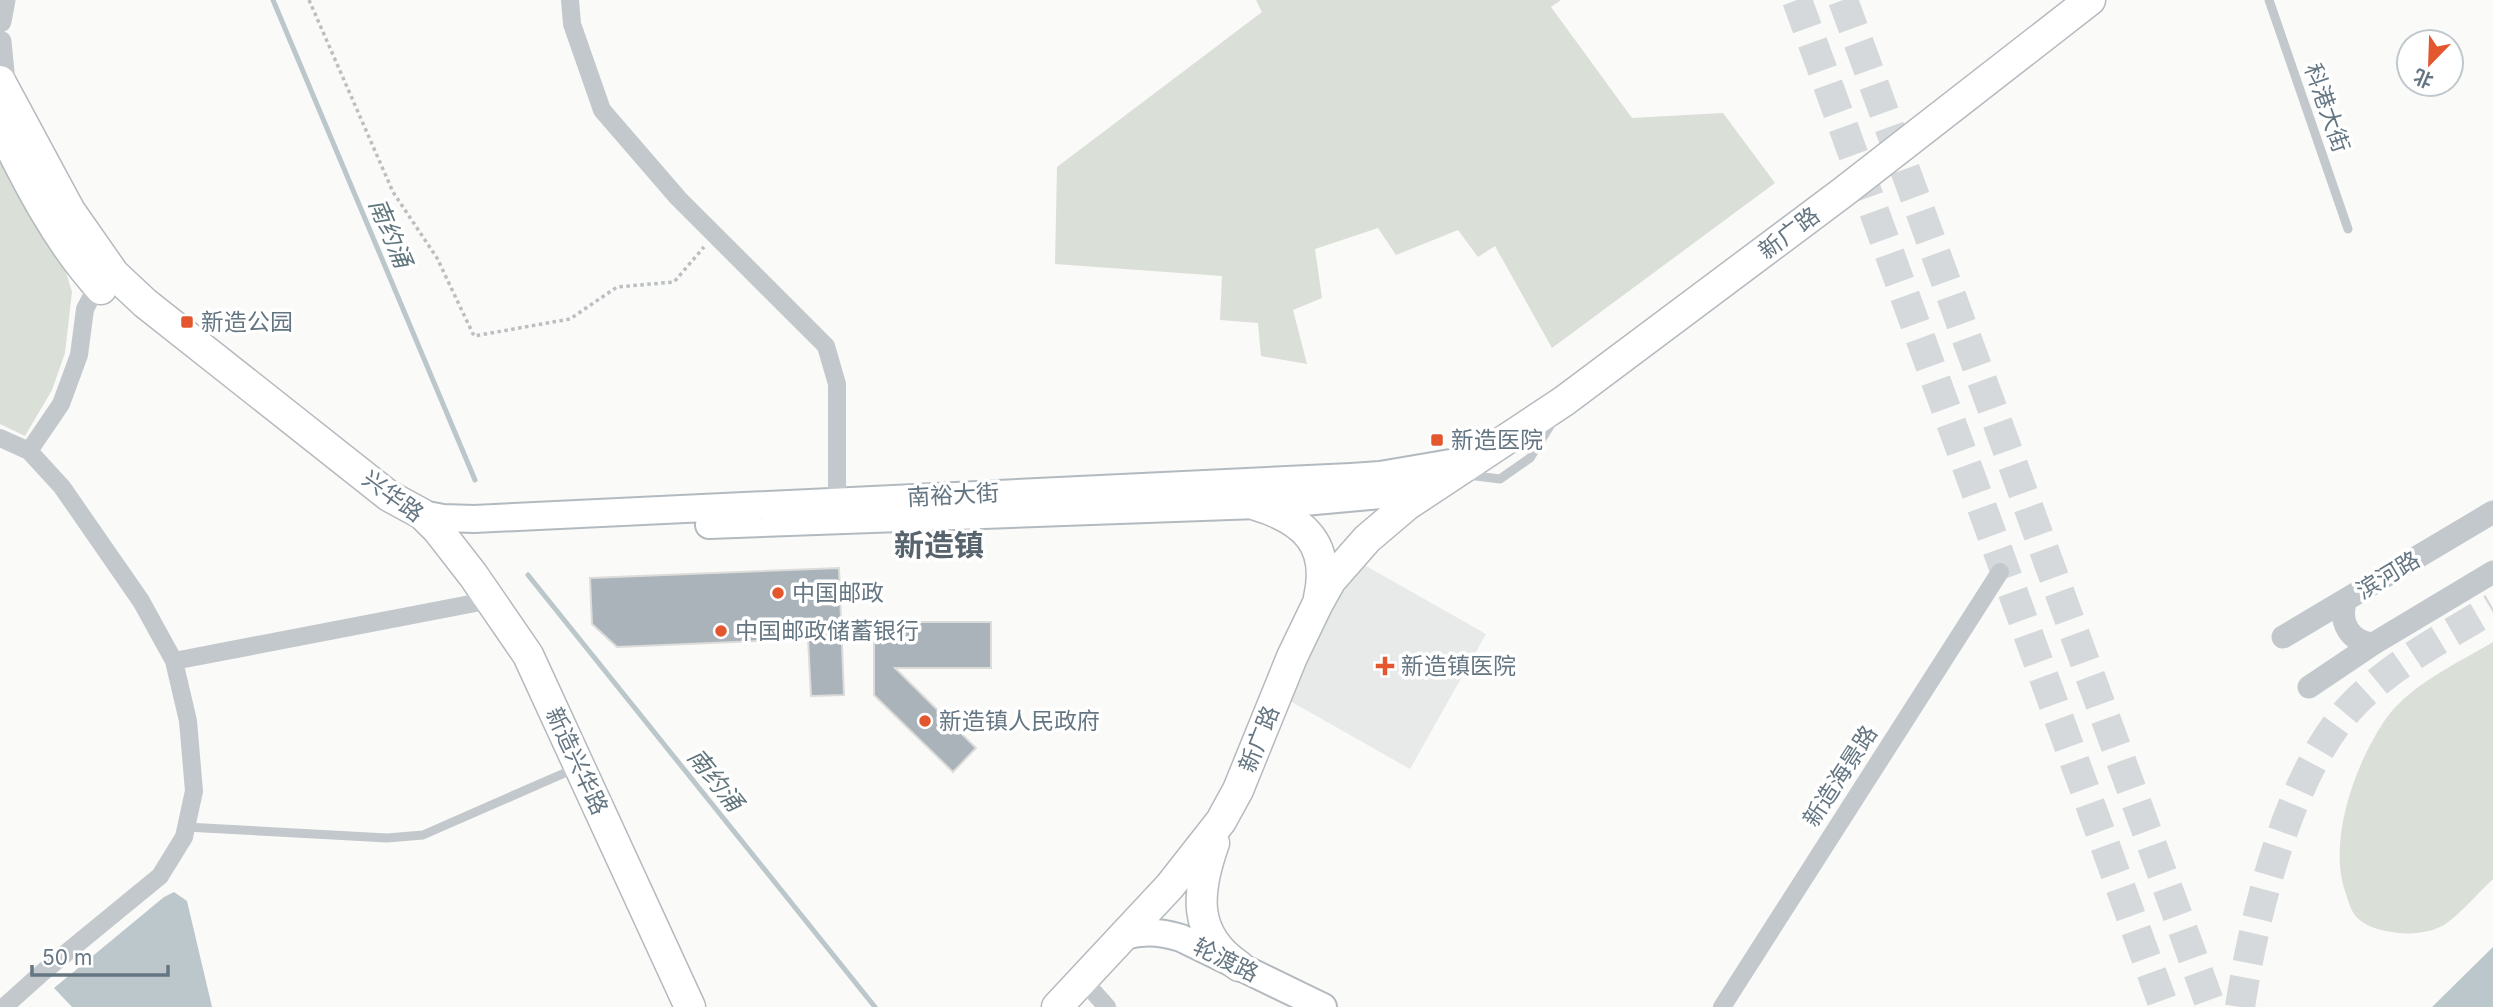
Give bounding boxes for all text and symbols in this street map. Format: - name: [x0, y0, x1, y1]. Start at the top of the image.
- north arrow: [2395, 28, 2465, 98]
- street label: 科港大街: [2299, 60, 2355, 156]
- text: 北: [2410, 64, 2437, 92]
- water label: 南约涌: [363, 194, 419, 274]
- street label: 新广路: [1753, 201, 1825, 265]
- place label: 新造公园: [201, 308, 293, 336]
- marker: 新造公园: [179, 314, 195, 330]
- place label: 新造医院: [1451, 426, 1543, 454]
- marker: 新造医院: [1429, 432, 1445, 448]
- street label: 兴华路: [357, 464, 429, 528]
- street label: 南裕大街: [906, 479, 1000, 511]
- district label: 新造镇: [894, 527, 984, 563]
- street label: 滨河路: [2351, 545, 2425, 605]
- place label: 中国邮政: [792, 579, 884, 607]
- marker: 中国邮政: [770, 585, 786, 601]
- place label: 中国邮政储蓄银行: [735, 617, 919, 645]
- marker: 中国邮政储蓄银行: [713, 623, 729, 639]
- place label: 新造镇医院: [1401, 652, 1516, 680]
- marker: 新造镇医院: [1375, 656, 1395, 676]
- street label: 新广路: [1233, 702, 1285, 776]
- street label: 新造兴华路: [540, 703, 614, 819]
- place label: 新造镇人民政府: [939, 707, 1100, 735]
- marker: 新造镇人民政府: [917, 713, 933, 729]
- street label: 新造海景路: [1797, 720, 1883, 832]
- water label: 南约涌: [681, 743, 751, 819]
- street label: 轮渡路: [1189, 932, 1263, 988]
- scale bar: [32, 934, 168, 978]
- text: 50 m: [42, 945, 92, 970]

